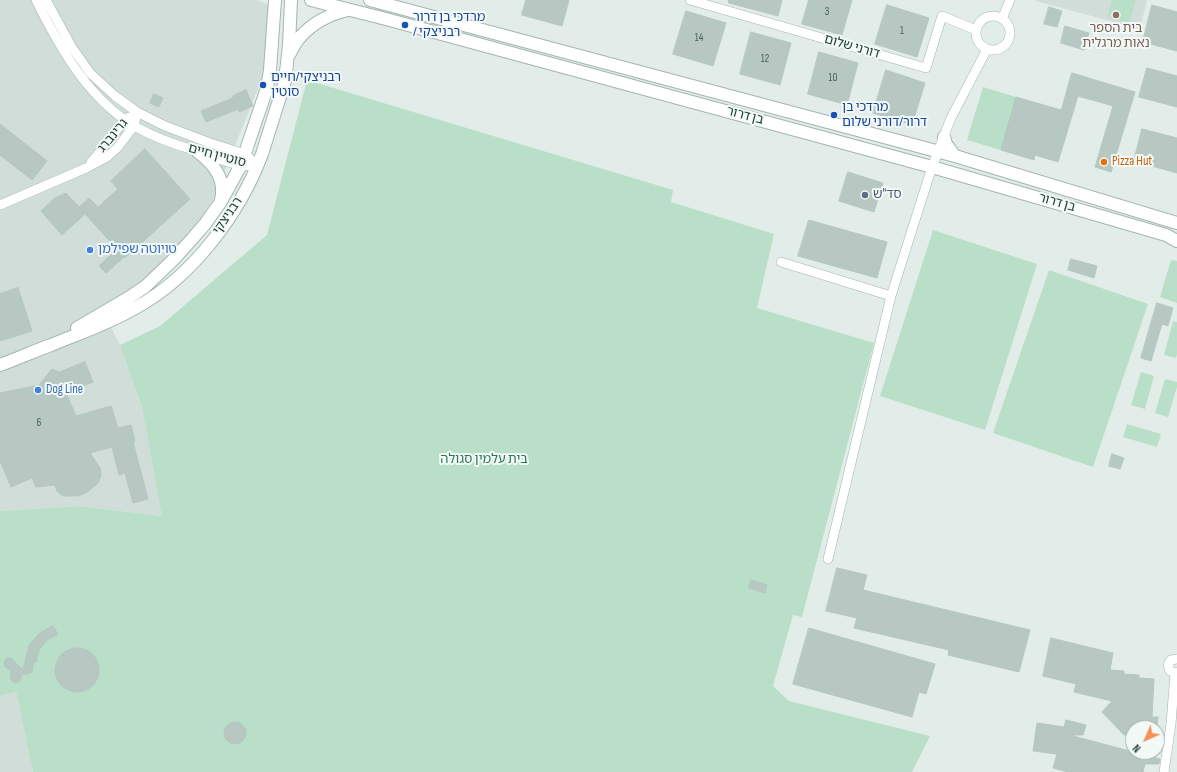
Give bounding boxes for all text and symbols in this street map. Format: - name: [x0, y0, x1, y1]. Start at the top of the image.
- house number: 3: [825, 5, 829, 19]
- place label: מרדכי בן דרור / רבניצקי: [413, 10, 485, 41]
- marker: בית הספר נאות מרגלית: [1111, 10, 1121, 20]
- marker: מרדכי בן דרור / רבניצקי: [400, 20, 410, 30]
- place label: בית הספר נאות מרגלית: [1082, 21, 1150, 52]
- house number: 1: [900, 24, 904, 38]
- house number: 14: [695, 31, 703, 45]
- street label: דורני שלום: [822, 32, 882, 62]
- house number: 12: [761, 52, 769, 66]
- place label: רבניצקי/חיים סוטין: [271, 70, 341, 101]
- house number: 10: [829, 71, 837, 85]
- marker: רבניצקי/חיים סוטין: [258, 80, 268, 90]
- place label: מרדכי בן דרור/דורני שלום: [842, 100, 927, 131]
- street label: בן דרור: [725, 104, 765, 128]
- marker: מרדכי בן דרור/דורני שלום: [829, 110, 839, 120]
- street label: גרינברג: [94, 116, 132, 156]
- street label: סוטיין חיים: [186, 141, 248, 171]
- place label: Pizza Hut: [1112, 154, 1152, 170]
- marker: Pizza Hut: [1099, 157, 1109, 167]
- place label: סד"ש: [873, 187, 902, 203]
- marker: סד"ש: [860, 190, 870, 200]
- street label: בן דרור: [1037, 190, 1077, 216]
- street label: רבניצקי: [210, 194, 246, 238]
- place label: טויוטה שפילמן: [98, 242, 177, 258]
- marker: טויוטה שפילמן: [85, 245, 95, 255]
- place label: Dog Line: [46, 382, 83, 398]
- marker: Dog Line: [33, 385, 43, 395]
- house number: 6: [37, 416, 41, 430]
- park label: בית עלמין סגולה: [440, 452, 528, 468]
- north arrow: [1125, 720, 1165, 760]
- text: N: [1130, 741, 1144, 755]

